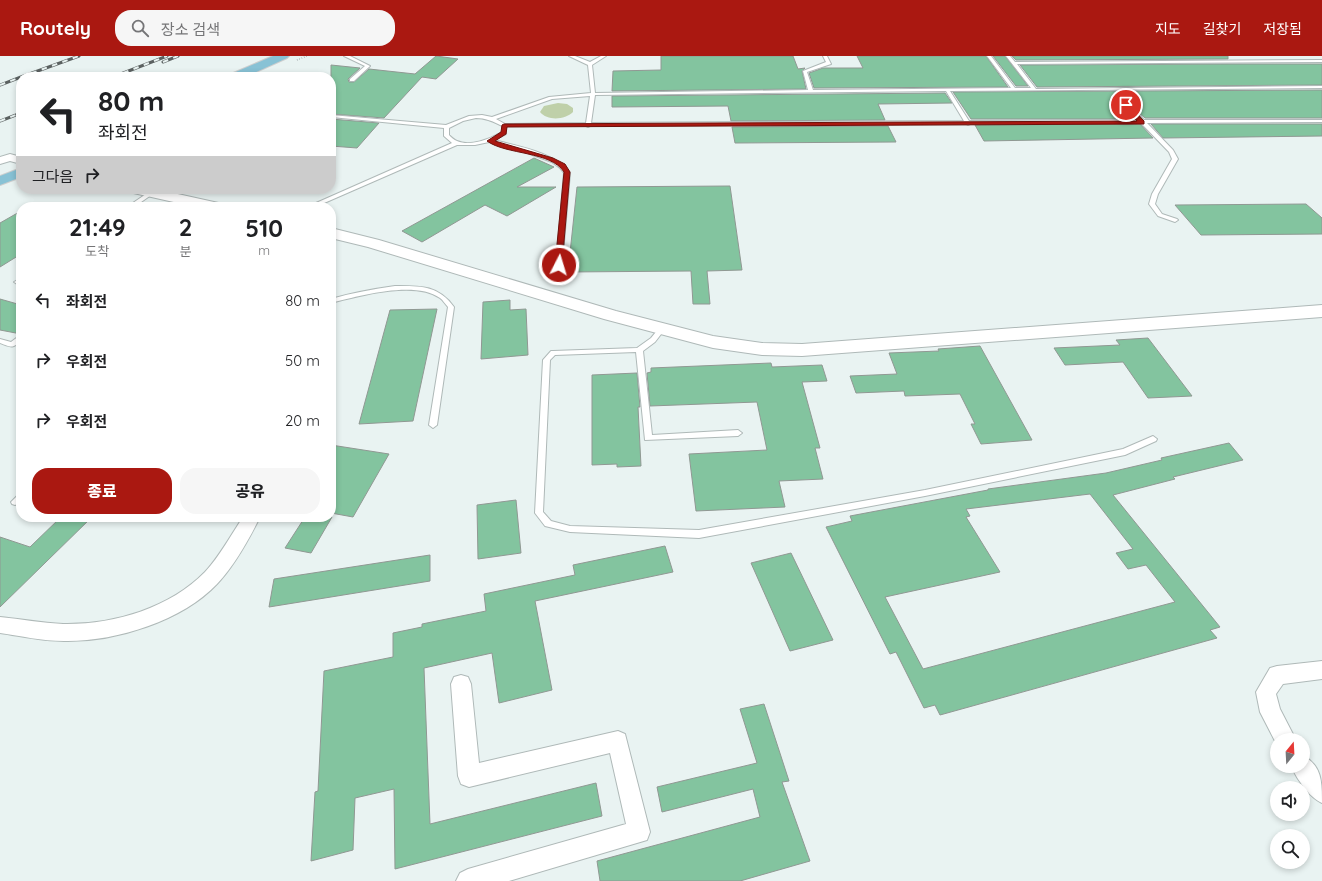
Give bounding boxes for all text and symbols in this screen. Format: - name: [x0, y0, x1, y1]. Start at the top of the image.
- search box: [115, 10, 395, 46]
- text: Routely: [20, 16, 91, 40]
- icon: search: [129, 17, 151, 39]
- text: 장소 검색: [161, 20, 220, 39]
- text: 지도: [1155, 20, 1181, 38]
- text: 길찾기: [1203, 20, 1241, 38]
- text: 저장됨: [1263, 20, 1302, 38]
- text: 80 m: [98, 83, 164, 118]
- icon: left: [32, 88, 84, 140]
- pin: [1109, 88, 1143, 122]
- icon: arrive: [1115, 94, 1137, 116]
- text: 좌회전: [98, 121, 148, 144]
- icon: right: [81, 164, 103, 186]
- text: 그다음: [32, 167, 73, 186]
- text: 21:49: [69, 212, 126, 242]
- text: 2: [179, 212, 192, 242]
- text: 510: [245, 213, 283, 243]
- text: m: [258, 242, 270, 258]
- text: 도착: [85, 243, 109, 259]
- text: 분: [179, 243, 191, 259]
- position arrow: [538, 244, 580, 286]
- icon: left: [32, 289, 54, 311]
- text: 80 m: [285, 291, 320, 310]
- text: 좌회전: [66, 292, 107, 311]
- icon: right: [32, 349, 54, 371]
- text: 50 m: [285, 351, 320, 370]
- text: 우회전: [66, 352, 107, 371]
- icon: right: [32, 409, 54, 431]
- text: 20 m: [285, 411, 320, 430]
- text: 우회전: [66, 412, 107, 431]
- button: 종료: [32, 468, 172, 514]
- button: 공유: [180, 468, 320, 514]
- north arrow: [1270, 733, 1310, 773]
- map controls: [1270, 733, 1310, 869]
- button: sound: [1270, 781, 1310, 821]
- button: search: [1270, 829, 1310, 869]

